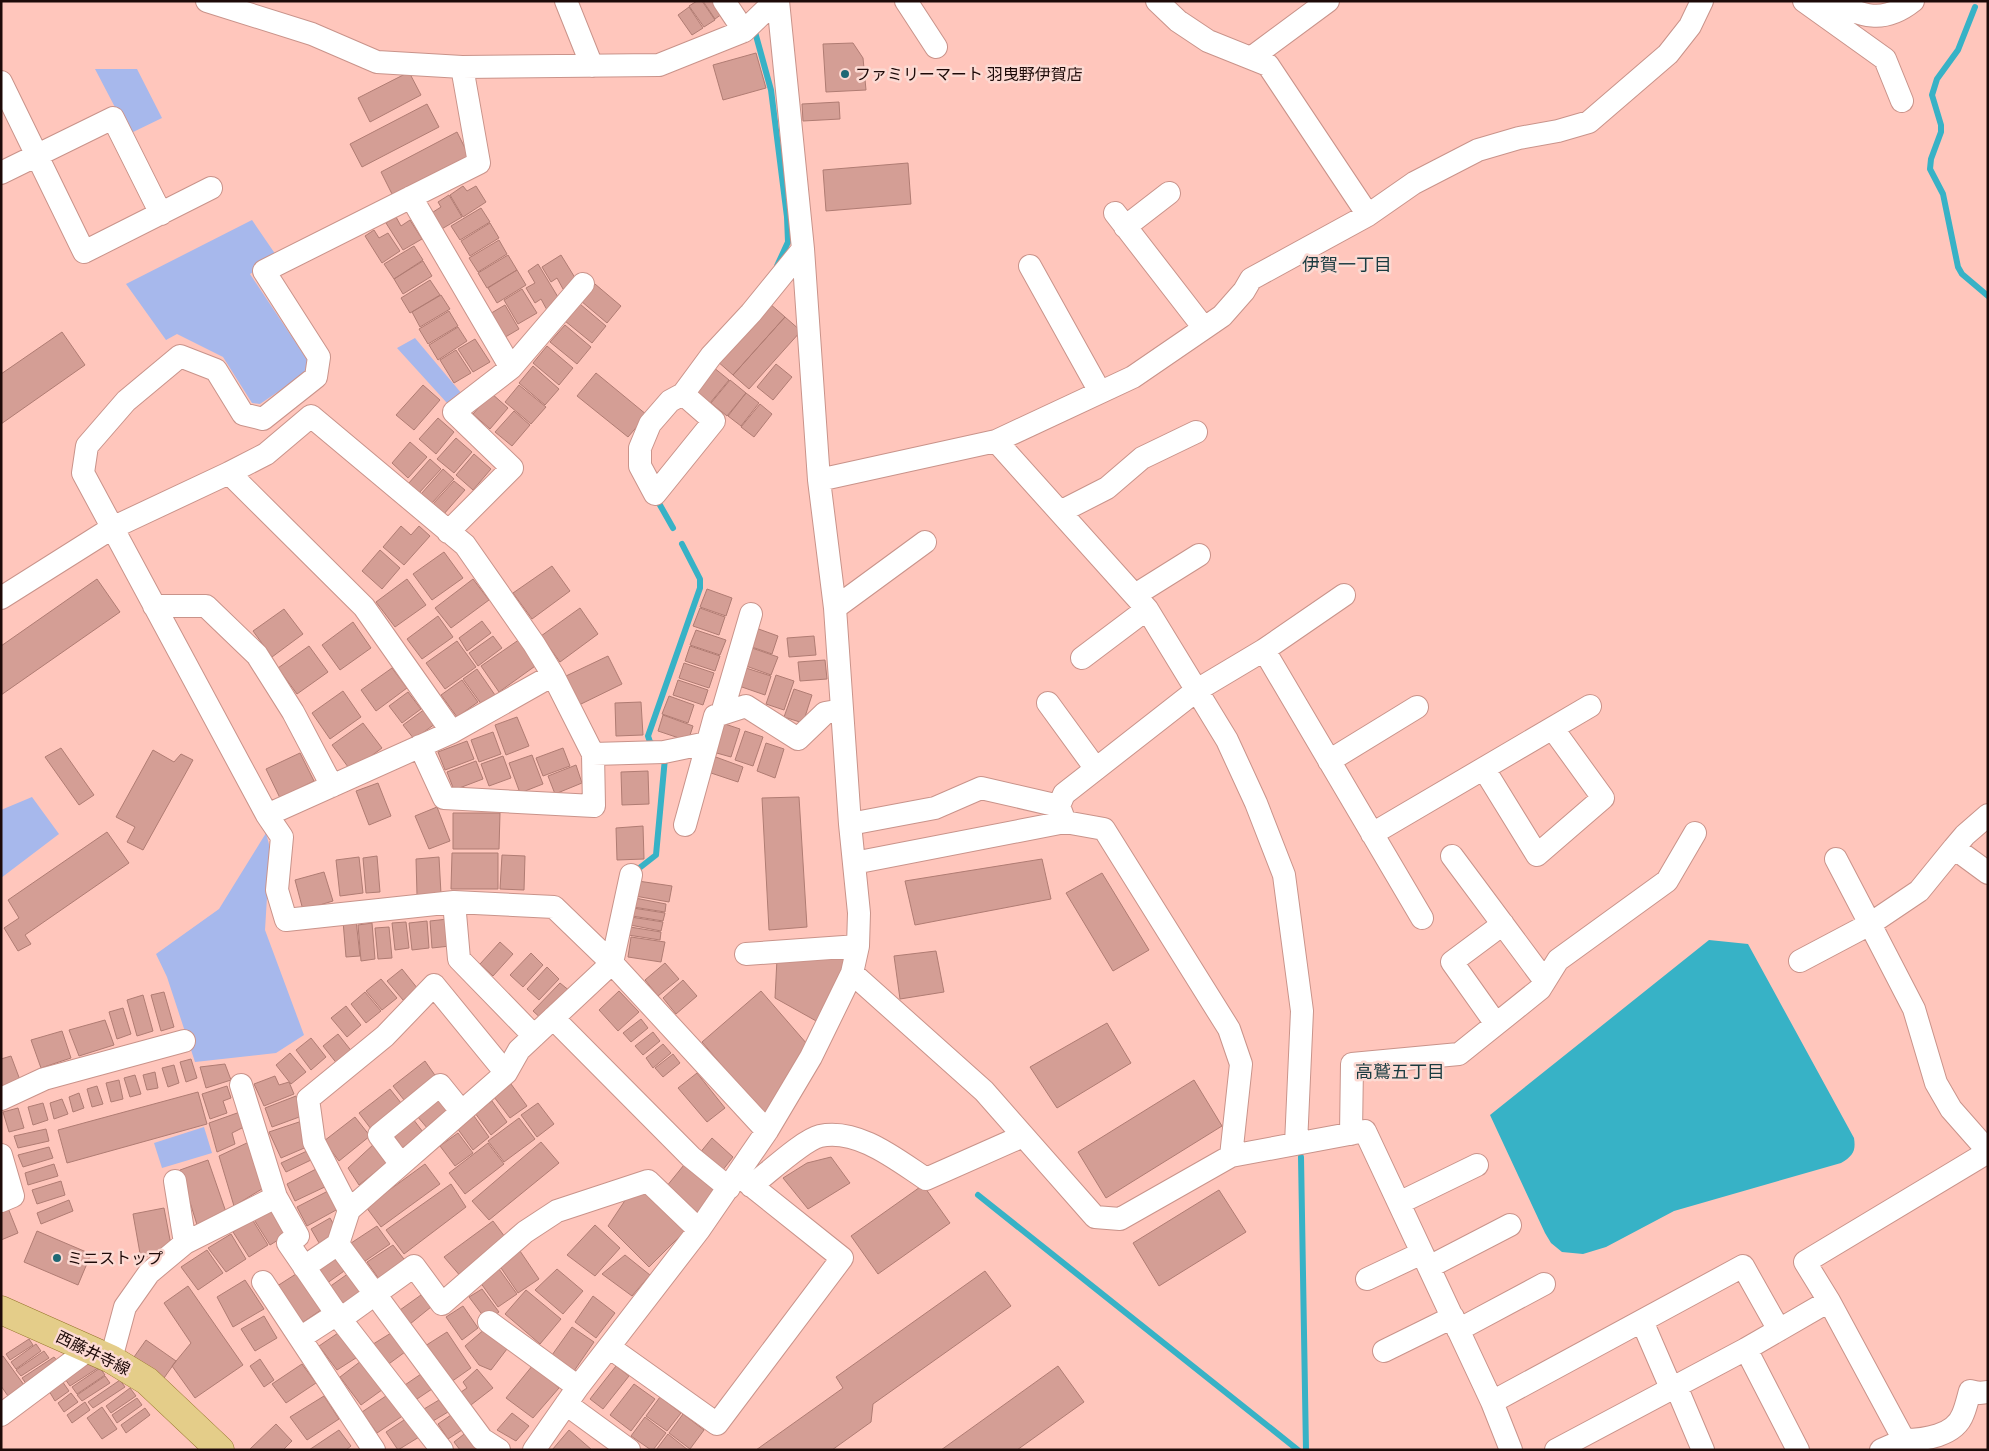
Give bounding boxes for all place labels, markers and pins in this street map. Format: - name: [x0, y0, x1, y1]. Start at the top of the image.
- place label: ファミリーマート 羽曳野伊賀店: [855, 65, 1083, 84]
- marker: ファミリーマート 羽曳野伊賀店: [839, 68, 851, 80]
- place label: ミニストップ: [67, 1249, 163, 1268]
- marker: ミニストップ: [51, 1252, 63, 1264]

